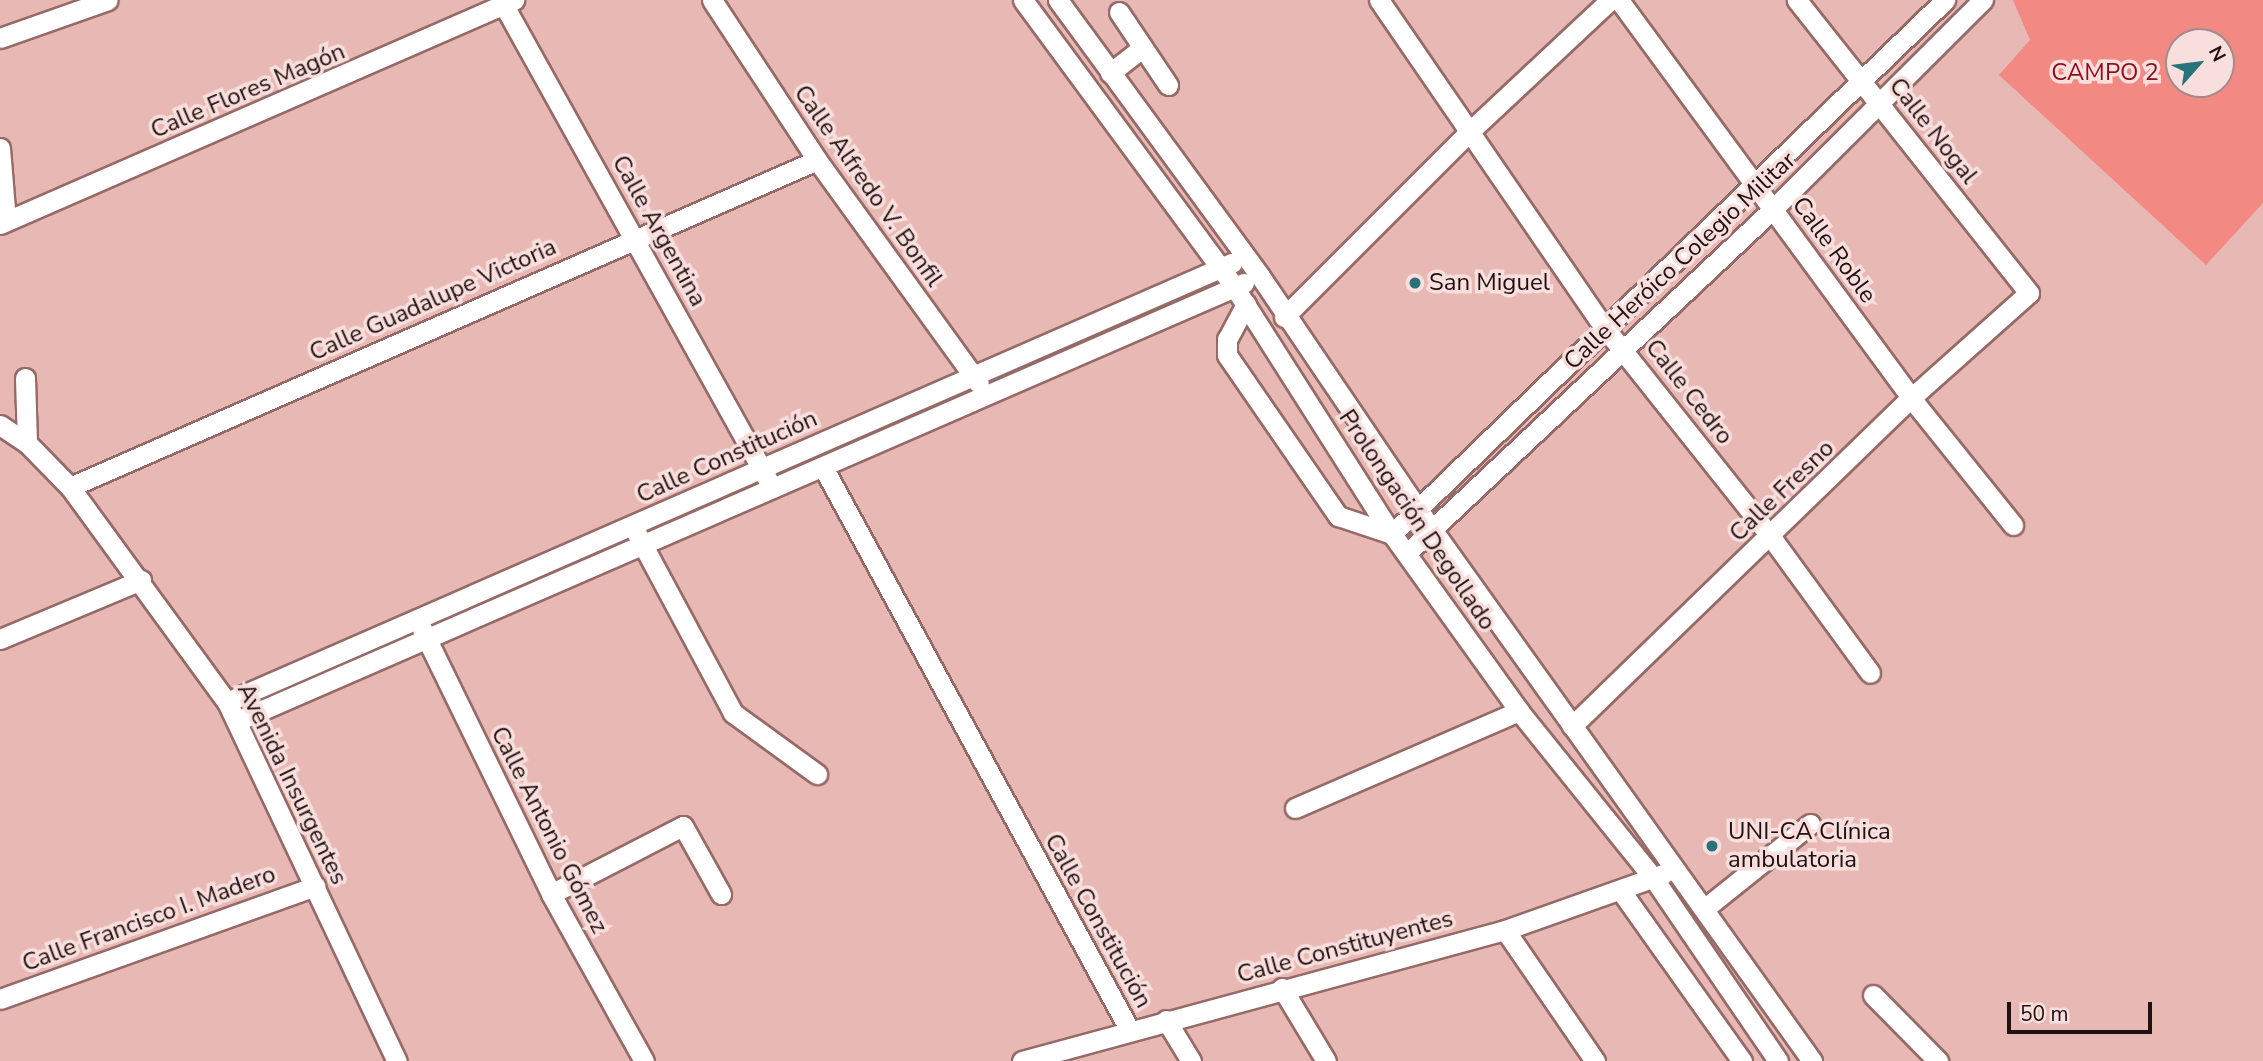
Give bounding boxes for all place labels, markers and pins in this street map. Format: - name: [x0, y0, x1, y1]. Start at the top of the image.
- place label: San Miguel: [1429, 269, 1550, 297]
- marker: San Miguel: [1407, 275, 1423, 291]
- place label: UNI-CA Clínica ambulatoria: [1728, 818, 1891, 874]
- marker: UNI-CA Clínica ambulatoria: [1702, 836, 1722, 856]

